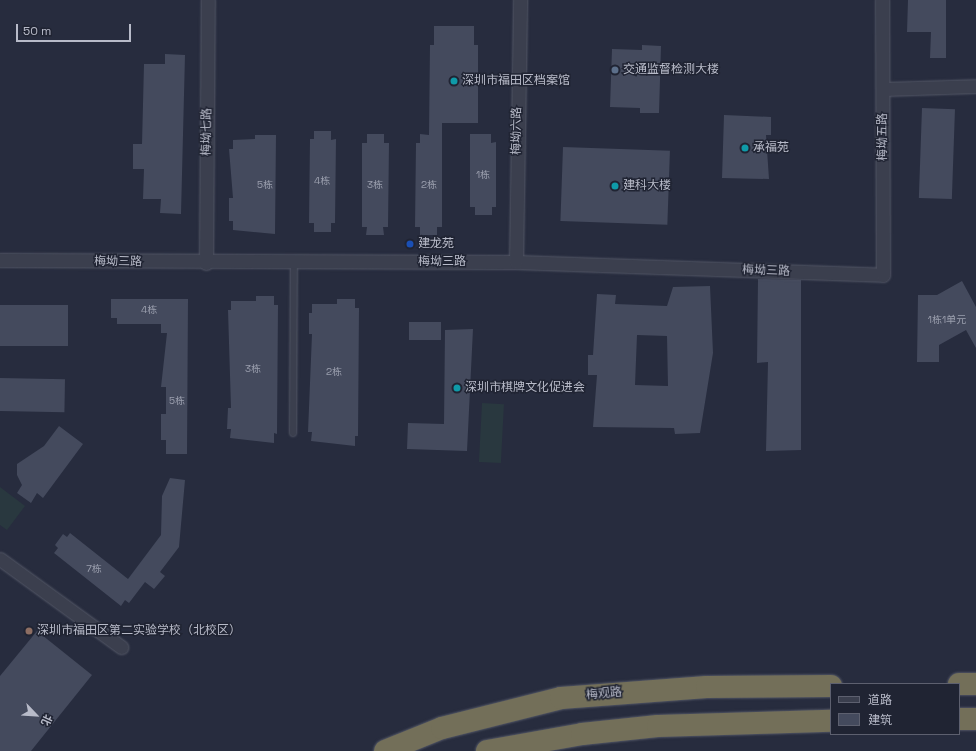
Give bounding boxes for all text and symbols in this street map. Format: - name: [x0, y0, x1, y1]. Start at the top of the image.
- scale bar: [18, 16, 133, 42]
- text: 50 m: [23, 23, 51, 39]
- place label: 交通监督检测大楼: [623, 63, 719, 77]
- marker: 交通监督检测大楼: [610, 65, 620, 75]
- place label: 深圳市福田区档案馆: [462, 74, 570, 88]
- marker: 深圳市福田区档案馆: [449, 76, 459, 86]
- street label: 梅坳六路: [509, 107, 525, 155]
- street label: 梅坳七路: [199, 108, 215, 156]
- street label: 梅坳五路: [876, 113, 890, 161]
- place label: 承福苑: [753, 141, 789, 155]
- marker: 承福苑: [740, 143, 750, 153]
- house number: 1栋: [476, 169, 490, 181]
- house number: 4栋: [314, 175, 330, 187]
- house number: 5栋: [257, 179, 273, 191]
- house number: 3栋: [367, 179, 383, 191]
- house number: 2栋: [421, 179, 437, 191]
- place label: 建科大楼: [623, 179, 671, 193]
- marker: 建科大楼: [610, 181, 620, 191]
- place label: 建龙苑: [418, 237, 454, 251]
- marker: 建龙苑: [405, 239, 415, 249]
- street label: 梅坳三路: [94, 254, 142, 270]
- street label: 梅坳三路: [418, 255, 466, 269]
- street label: 梅坳三路: [742, 263, 790, 279]
- house number: 4栋: [141, 304, 157, 316]
- house number: 1栋1单元: [928, 314, 966, 326]
- house number: 3栋: [245, 363, 261, 375]
- house number: 2栋: [326, 366, 342, 378]
- place label: 深圳市棋牌文化促进会: [465, 381, 585, 395]
- marker: 深圳市棋牌文化促进会: [452, 383, 462, 393]
- house number: 5栋: [169, 395, 185, 407]
- house number: 7栋: [86, 563, 102, 575]
- place label: 深圳市福田区第二实验学校（北校区）: [37, 624, 241, 638]
- marker: 深圳市福田区第二实验学校（北校区）: [24, 626, 34, 636]
- legend: [830, 683, 960, 735]
- street label: 梅观路: [585, 685, 623, 703]
- text: 道路: [868, 692, 892, 708]
- north arrow: [16, 695, 56, 735]
- text: 北: [38, 712, 56, 728]
- text: 建筑: [868, 712, 892, 728]

